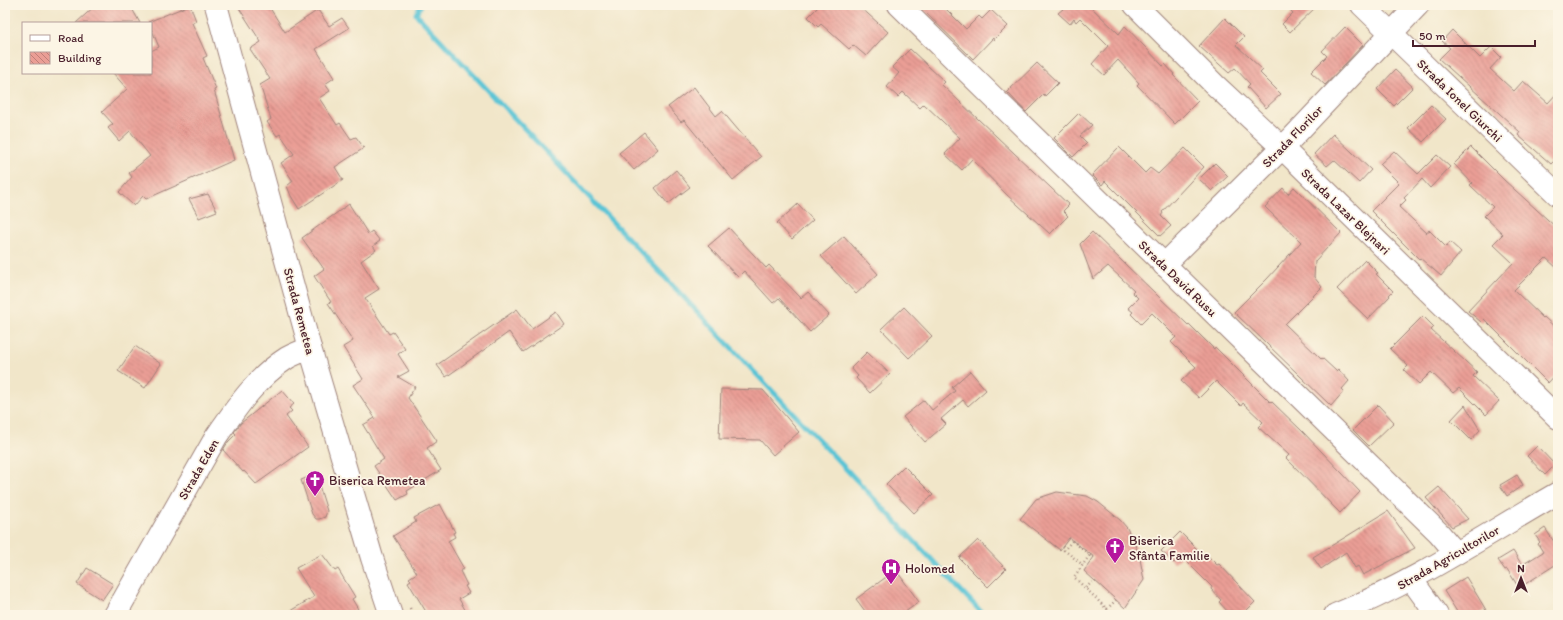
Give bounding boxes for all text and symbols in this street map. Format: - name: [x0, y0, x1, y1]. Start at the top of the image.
- legend: [22, 22, 152, 74]
- scale bar: [1413, 22, 1535, 48]
- text: 50 m: [1419, 29, 1445, 43]
- text: Road: [58, 31, 84, 45]
- text: Building: [58, 51, 102, 65]
- street label: Strada Ionel Giurchi: [1414, 56, 1505, 145]
- street label: Strada Florilor: [1259, 101, 1326, 171]
- street label: Strada Lazar Blejnari: [1298, 165, 1393, 258]
- street label: Strada David Rusu: [1135, 237, 1220, 320]
- street label: Strada Remetea: [281, 266, 318, 356]
- street label: Strada Eden: [175, 436, 222, 502]
- church icon: Biserica Remetea: [304, 469, 326, 497]
- place label: Biserica Remetea: [329, 473, 426, 488]
- street label: Strada Agricultorilor: [1394, 522, 1502, 593]
- place label: Biserica Sfânta Familie: [1129, 533, 1210, 563]
- church icon: Biserica Sfânta Familie: [1104, 536, 1126, 564]
- hospital icon: Holomed: [880, 557, 902, 585]
- north arrow: [1501, 558, 1541, 598]
- place label: Holomed: [905, 561, 955, 576]
- text: N: [1517, 562, 1525, 575]

